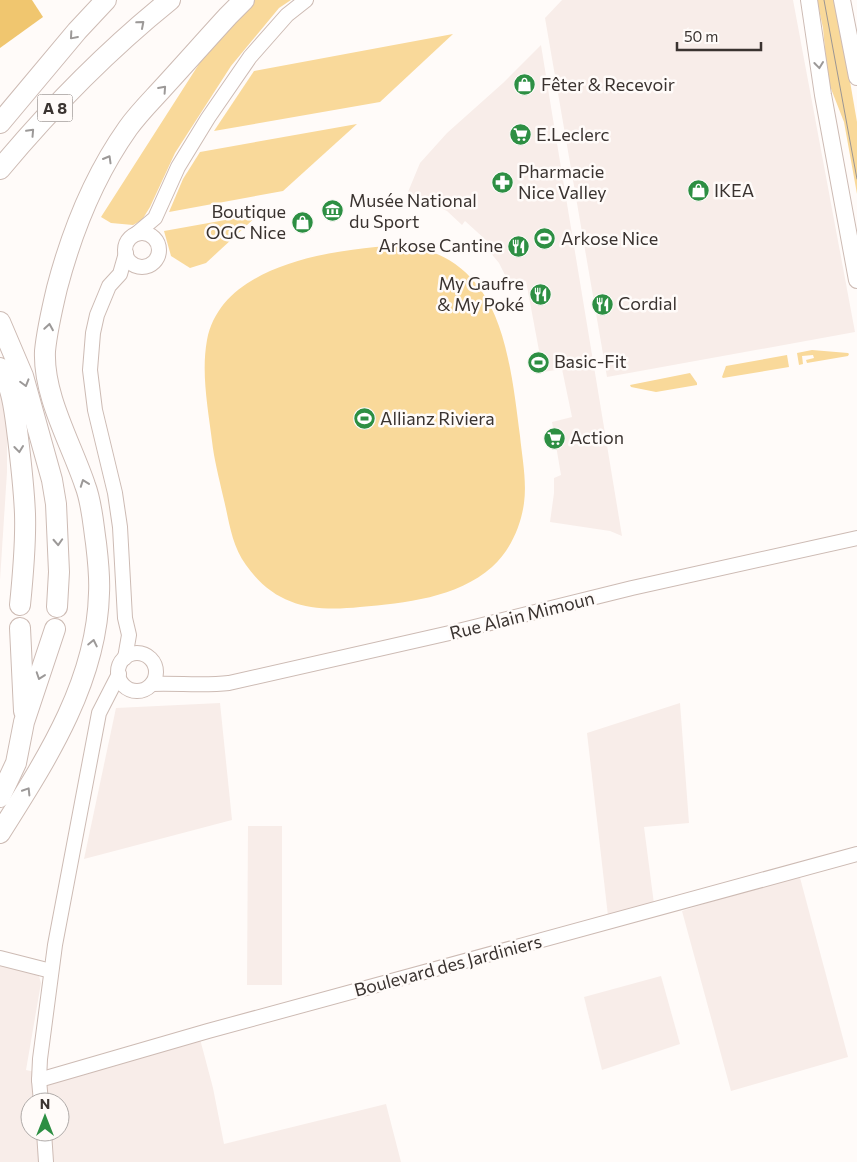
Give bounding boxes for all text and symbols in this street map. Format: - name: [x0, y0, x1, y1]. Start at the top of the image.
- scale bar: [677, 20, 761, 52]
- one-way arrow: [135, 21, 144, 30]
- text: 50 m: [684, 27, 718, 45]
- one-way arrow: [70, 30, 79, 39]
- one-way arrow: [813, 62, 824, 70]
- shop icon: Fêter & Recevoir: [513, 73, 537, 97]
- place label: Fêter & Recevoir: [541, 73, 675, 95]
- one-way arrow: [157, 85, 166, 94]
- road number: A 8: [38, 95, 72, 122]
- supermarket icon: E.Leclerc: [508, 123, 532, 147]
- place label: E.Leclerc: [536, 123, 610, 145]
- one-way arrow: [25, 129, 34, 138]
- one-way arrow: [101, 155, 111, 164]
- place label: Pharmacie Nice Valley: [518, 160, 607, 203]
- pharmacy icon: Pharmacie Nice Valley: [490, 170, 514, 194]
- shop icon: IKEA: [686, 179, 710, 203]
- place label: IKEA: [714, 179, 754, 201]
- place label: Musée National du Sport: [349, 189, 477, 232]
- museum icon: Musée National du Sport: [321, 199, 345, 223]
- place label: Boutique OGC Nice: [206, 200, 286, 243]
- shop icon: Boutique OGC Nice: [290, 210, 314, 234]
- sports icon: Arkose Nice: [533, 227, 557, 251]
- place label: Arkose Nice: [561, 227, 658, 249]
- place label: Arkose Cantine: [378, 234, 503, 256]
- restaurant icon: Arkose Cantine: [507, 234, 531, 258]
- place label: My Gaufre & My Poké: [437, 272, 524, 315]
- restaurant icon: My Gaufre & My Poké: [528, 282, 552, 306]
- restaurant icon: Cordial: [590, 292, 614, 316]
- place label: Cordial: [618, 292, 677, 314]
- one-way arrow: [43, 323, 53, 331]
- sports icon: Basic-Fit: [526, 350, 550, 374]
- place label: Basic-Fit: [554, 350, 627, 372]
- one-way arrow: [19, 378, 29, 387]
- sports icon: Allianz Riviera: [352, 407, 376, 431]
- place label: Allianz Riviera: [380, 407, 495, 429]
- supermarket icon: Action: [542, 426, 566, 450]
- place label: Action: [570, 426, 624, 448]
- one-way arrow: [13, 445, 24, 453]
- one-way arrow: [80, 479, 90, 487]
- one-way arrow: [52, 538, 63, 546]
- street label: Rue Alain Mimoun: [447, 586, 596, 644]
- one-way arrow: [87, 639, 98, 648]
- one-way arrow: [36, 671, 46, 679]
- one-way arrow: [20, 787, 30, 796]
- street label: Boulevard des Jardiniers: [352, 929, 544, 1001]
- north arrow: [20, 1092, 70, 1142]
- text: N: [40, 1095, 50, 1112]

